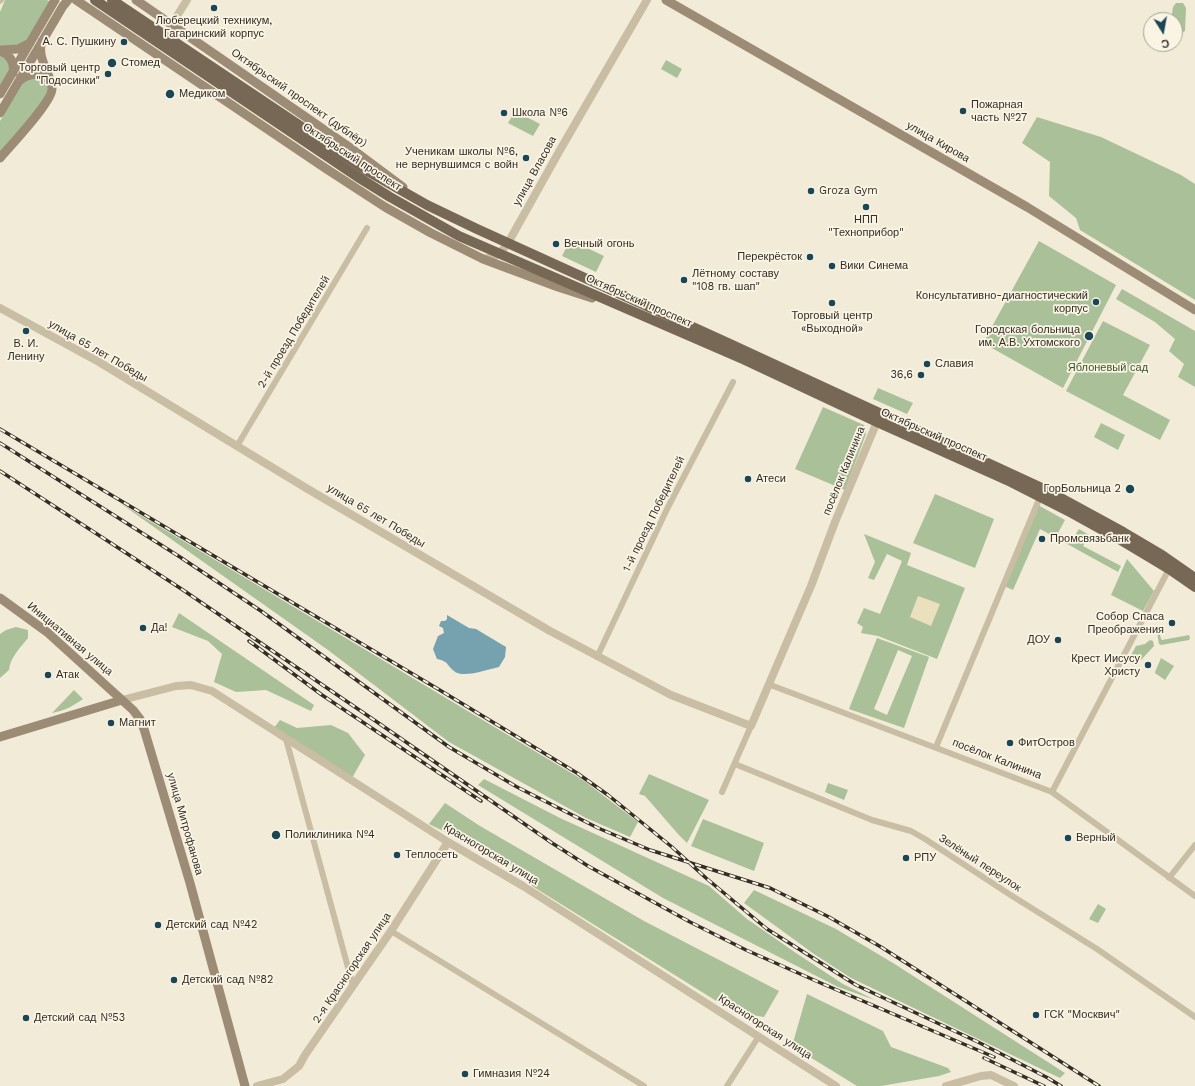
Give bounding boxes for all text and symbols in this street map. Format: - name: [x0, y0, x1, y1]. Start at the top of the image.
- marker: Люберецкий техникум, Гагаринский корпус: [209, 3, 219, 13]
- north arrow: [1143, 12, 1183, 52]
- place label: Люберецкий техникум, Гагаринский корпус: [156, 14, 272, 40]
- place label: А. С. Пушкину: [43, 35, 116, 49]
- text: С: [1160, 36, 1170, 50]
- marker: А. С. Пушкину: [119, 37, 129, 47]
- street label: Октябрьский проспект (дублёр): [229, 46, 369, 150]
- place label: Стомед: [121, 56, 160, 70]
- marker: Стомед: [106, 57, 118, 69]
- place label: Торговый центр "Подосинки": [19, 61, 100, 87]
- marker: Торговый центр "Подосинки": [103, 69, 113, 79]
- place label: Медиком: [179, 87, 225, 101]
- marker: Медиком: [164, 88, 176, 100]
- place label: Пожарная часть №27: [971, 98, 1027, 124]
- place label: Школа №6: [512, 106, 568, 120]
- marker: Пожарная часть №27: [958, 106, 968, 116]
- marker: Школа №6: [499, 108, 509, 118]
- street label: улица Кирова: [904, 119, 972, 165]
- street label: Октябрьский проспект: [300, 120, 404, 194]
- street label: улица Власова: [510, 134, 560, 208]
- place label: Ученикам школы №6, не вернувшимся с войн: [396, 145, 518, 171]
- marker: Ученикам школы №6, не вернувшимся с войн: [521, 153, 531, 163]
- place label: Groza Gym: [819, 184, 878, 198]
- marker: Groza Gym: [806, 186, 816, 196]
- marker: НПП "Техноприбор": [861, 202, 871, 212]
- place label: НПП "Техноприбор": [828, 213, 904, 239]
- place label: Вечный огонь: [564, 237, 635, 251]
- marker: Вечный огонь: [551, 239, 561, 249]
- place label: Перекрёсток: [737, 250, 802, 264]
- marker: Перекрёсток: [805, 252, 815, 262]
- place label: Вики Синема: [840, 259, 908, 273]
- marker: Вики Синема: [827, 261, 837, 271]
- place label: Лётному составу "108 гв. шап": [692, 267, 779, 293]
- street label: Октябрьский проспект: [584, 272, 694, 330]
- street label: 2-й проезд Победителей: [255, 273, 333, 391]
- marker: Лётному составу "108 гв. шап": [679, 275, 689, 285]
- place label: Консультативно-диагностический корпус: [916, 289, 1088, 315]
- marker: Консультативно-диагностический корпус: [1091, 297, 1101, 307]
- marker: Торговый центр «Выходной»: [827, 298, 837, 308]
- place label: Торговый центр «Выходной»: [791, 309, 873, 335]
- street label: улица 65 лет Победы: [46, 317, 150, 385]
- place label: Городская больница им. А.В. Ухтомского: [975, 323, 1080, 349]
- marker: В. И. Ленину: [21, 326, 31, 336]
- marker: Городская больница им. А.В. Ухтомского: [1083, 330, 1095, 342]
- place label: В. И. Ленину: [7, 337, 45, 363]
- place label: Славия: [935, 357, 973, 371]
- marker: Славия: [922, 359, 932, 369]
- park label: Яблоневый сад: [1068, 361, 1148, 375]
- place label: 36,6: [890, 368, 913, 382]
- marker: 36,6: [916, 370, 926, 380]
- street label: Октябрьский проспект: [879, 406, 989, 464]
- street label: посёлок Калинина: [820, 425, 868, 517]
- street label: 1-й проезд Победителей: [620, 454, 688, 574]
- place label: Атеси: [756, 472, 786, 486]
- marker: Атеси: [743, 474, 753, 484]
- street label: улица 65 лет Победы: [325, 481, 427, 551]
- place label: ГорБольница 2: [1043, 482, 1121, 496]
- marker: ГорБольница 2: [1124, 483, 1136, 495]
- place label: Промсвязьбанк: [1050, 532, 1129, 546]
- marker: Промсвязьбанк: [1037, 534, 1047, 544]
- street label: Инициативная улица: [25, 599, 115, 679]
- place label: Собор Спаса Преображения: [1088, 610, 1164, 636]
- marker: Собор Спаса Преображения: [1167, 618, 1177, 628]
- place label: Да!: [151, 621, 168, 635]
- marker: Да!: [138, 623, 148, 633]
- place label: ДОУ: [1027, 633, 1050, 647]
- marker: ДОУ: [1053, 635, 1063, 645]
- place label: Крест Иисусу Христу: [1071, 652, 1140, 678]
- marker: Крест Иисусу Христу: [1143, 660, 1153, 670]
- place label: Атак: [56, 668, 79, 682]
- marker: Атак: [43, 670, 53, 680]
- place label: Магнит: [119, 716, 156, 730]
- marker: Магнит: [106, 718, 116, 728]
- street label: посёлок Калинина: [951, 736, 1043, 782]
- place label: ФитОстров: [1018, 736, 1075, 750]
- marker: ФитОстров: [1005, 738, 1015, 748]
- street label: улица Митрофанова: [164, 771, 206, 877]
- street label: Красногорская улица: [441, 820, 541, 888]
- place label: Поликлиника №4: [285, 828, 375, 842]
- marker: Поликлиника №4: [270, 829, 282, 841]
- street label: Зелёный переулок: [936, 831, 1024, 895]
- place label: Верный: [1076, 831, 1116, 845]
- marker: Верный: [1063, 833, 1073, 843]
- place label: Теплосеть: [405, 848, 458, 862]
- marker: Теплосеть: [392, 850, 402, 860]
- place label: РПУ: [914, 851, 936, 865]
- marker: РПУ: [901, 853, 911, 863]
- street label: 2-я Красногорская улица: [310, 910, 394, 1026]
- place label: Детский сад №42: [166, 918, 257, 932]
- marker: Детский сад №42: [153, 920, 163, 930]
- place label: Детский сад №82: [182, 973, 273, 987]
- marker: Детский сад №82: [169, 975, 179, 985]
- street label: Красногорская улица: [716, 992, 814, 1062]
- place label: ГСК "Москвич": [1044, 1008, 1120, 1022]
- marker: ГСК "Москвич": [1031, 1010, 1041, 1020]
- place label: Детский сад №53: [34, 1011, 125, 1025]
- marker: Детский сад №53: [21, 1013, 31, 1023]
- place label: Гимназия №24: [473, 1067, 550, 1081]
- marker: Гимназия №24: [460, 1069, 470, 1079]

